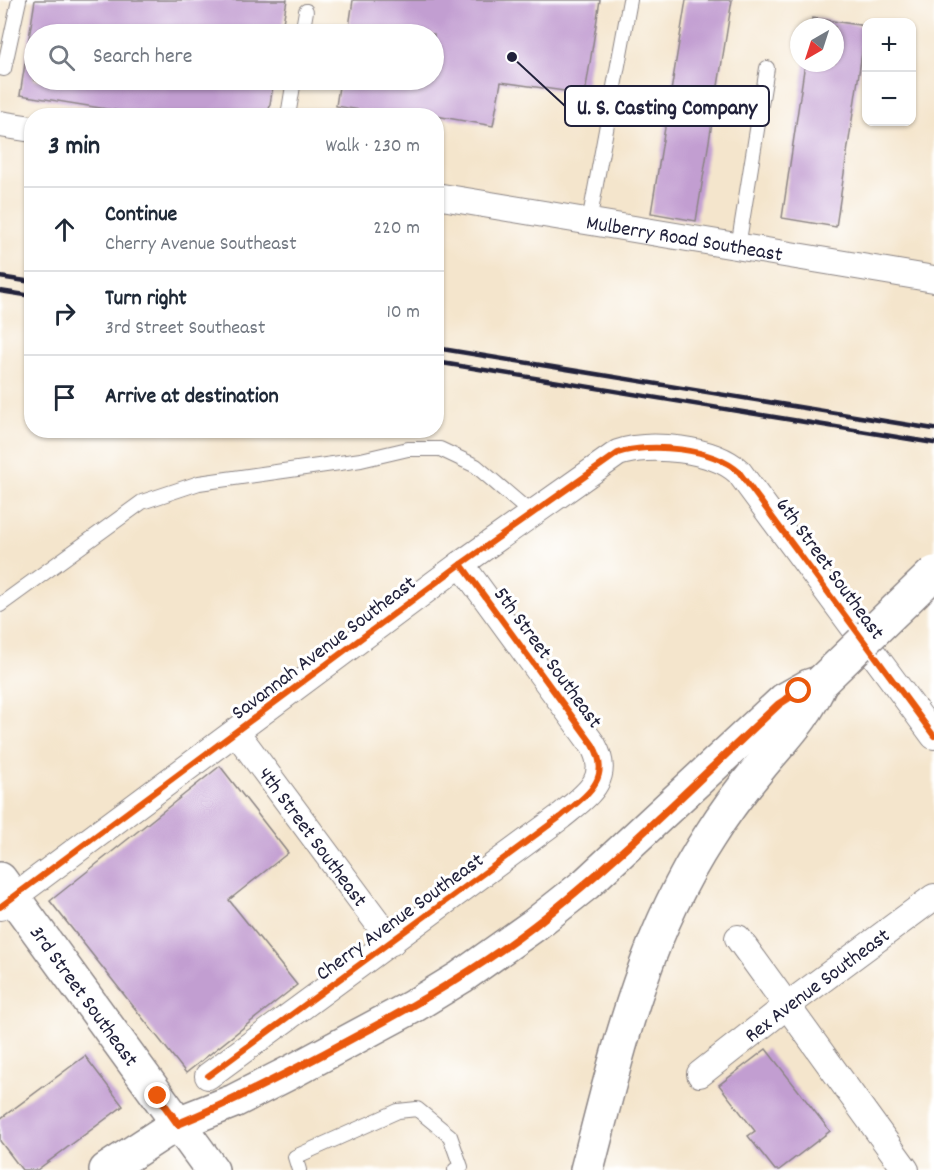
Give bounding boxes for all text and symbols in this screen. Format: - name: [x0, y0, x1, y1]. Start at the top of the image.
- north arrow: [790, 18, 844, 72]
- map controls: [862, 18, 916, 126]
- button: +: [862, 18, 916, 72]
- search box: [24, 24, 444, 90]
- icon: search: [45, 41, 78, 74]
- text: Search here: [93, 42, 192, 73]
- button: −: [862, 72, 916, 126]
- callout: U. S. Casting Company: [565, 86, 769, 126]
- text: U. S. Casting Company: [577, 94, 758, 125]
- text: 3 min: [48, 129, 100, 166]
- text: Walk · 230 m: [326, 133, 420, 161]
- text: Continue: [105, 200, 177, 231]
- street label: Mulberry Road Southeast: [584, 209, 785, 272]
- icon: ahead: [48, 213, 81, 246]
- text: 220 m: [373, 215, 420, 243]
- text: Cherry Avenue Southeast: [105, 231, 297, 259]
- text: Turn right: [105, 284, 187, 315]
- icon: right: [48, 297, 81, 330]
- text: 10 m: [386, 299, 420, 327]
- text: 3rd Street Southeast: [105, 315, 265, 343]
- icon: arrive: [48, 381, 81, 414]
- text: Arrive at destination: [105, 382, 279, 413]
- street label: 6th Street Southeast: [767, 493, 891, 647]
- street label: Savannah Avenue Southeast: [226, 570, 424, 729]
- street label: 5th Street Southeast: [485, 582, 608, 736]
- route start: [785, 677, 811, 703]
- street label: 4th Street Southeast: [249, 762, 373, 915]
- street label: Cherry Avenue Southeast: [311, 847, 491, 990]
- street label: 3rd Street Southeast: [21, 920, 144, 1074]
- street label: Rex Avenue Southeast: [739, 922, 898, 1052]
- route end: [144, 1082, 170, 1108]

